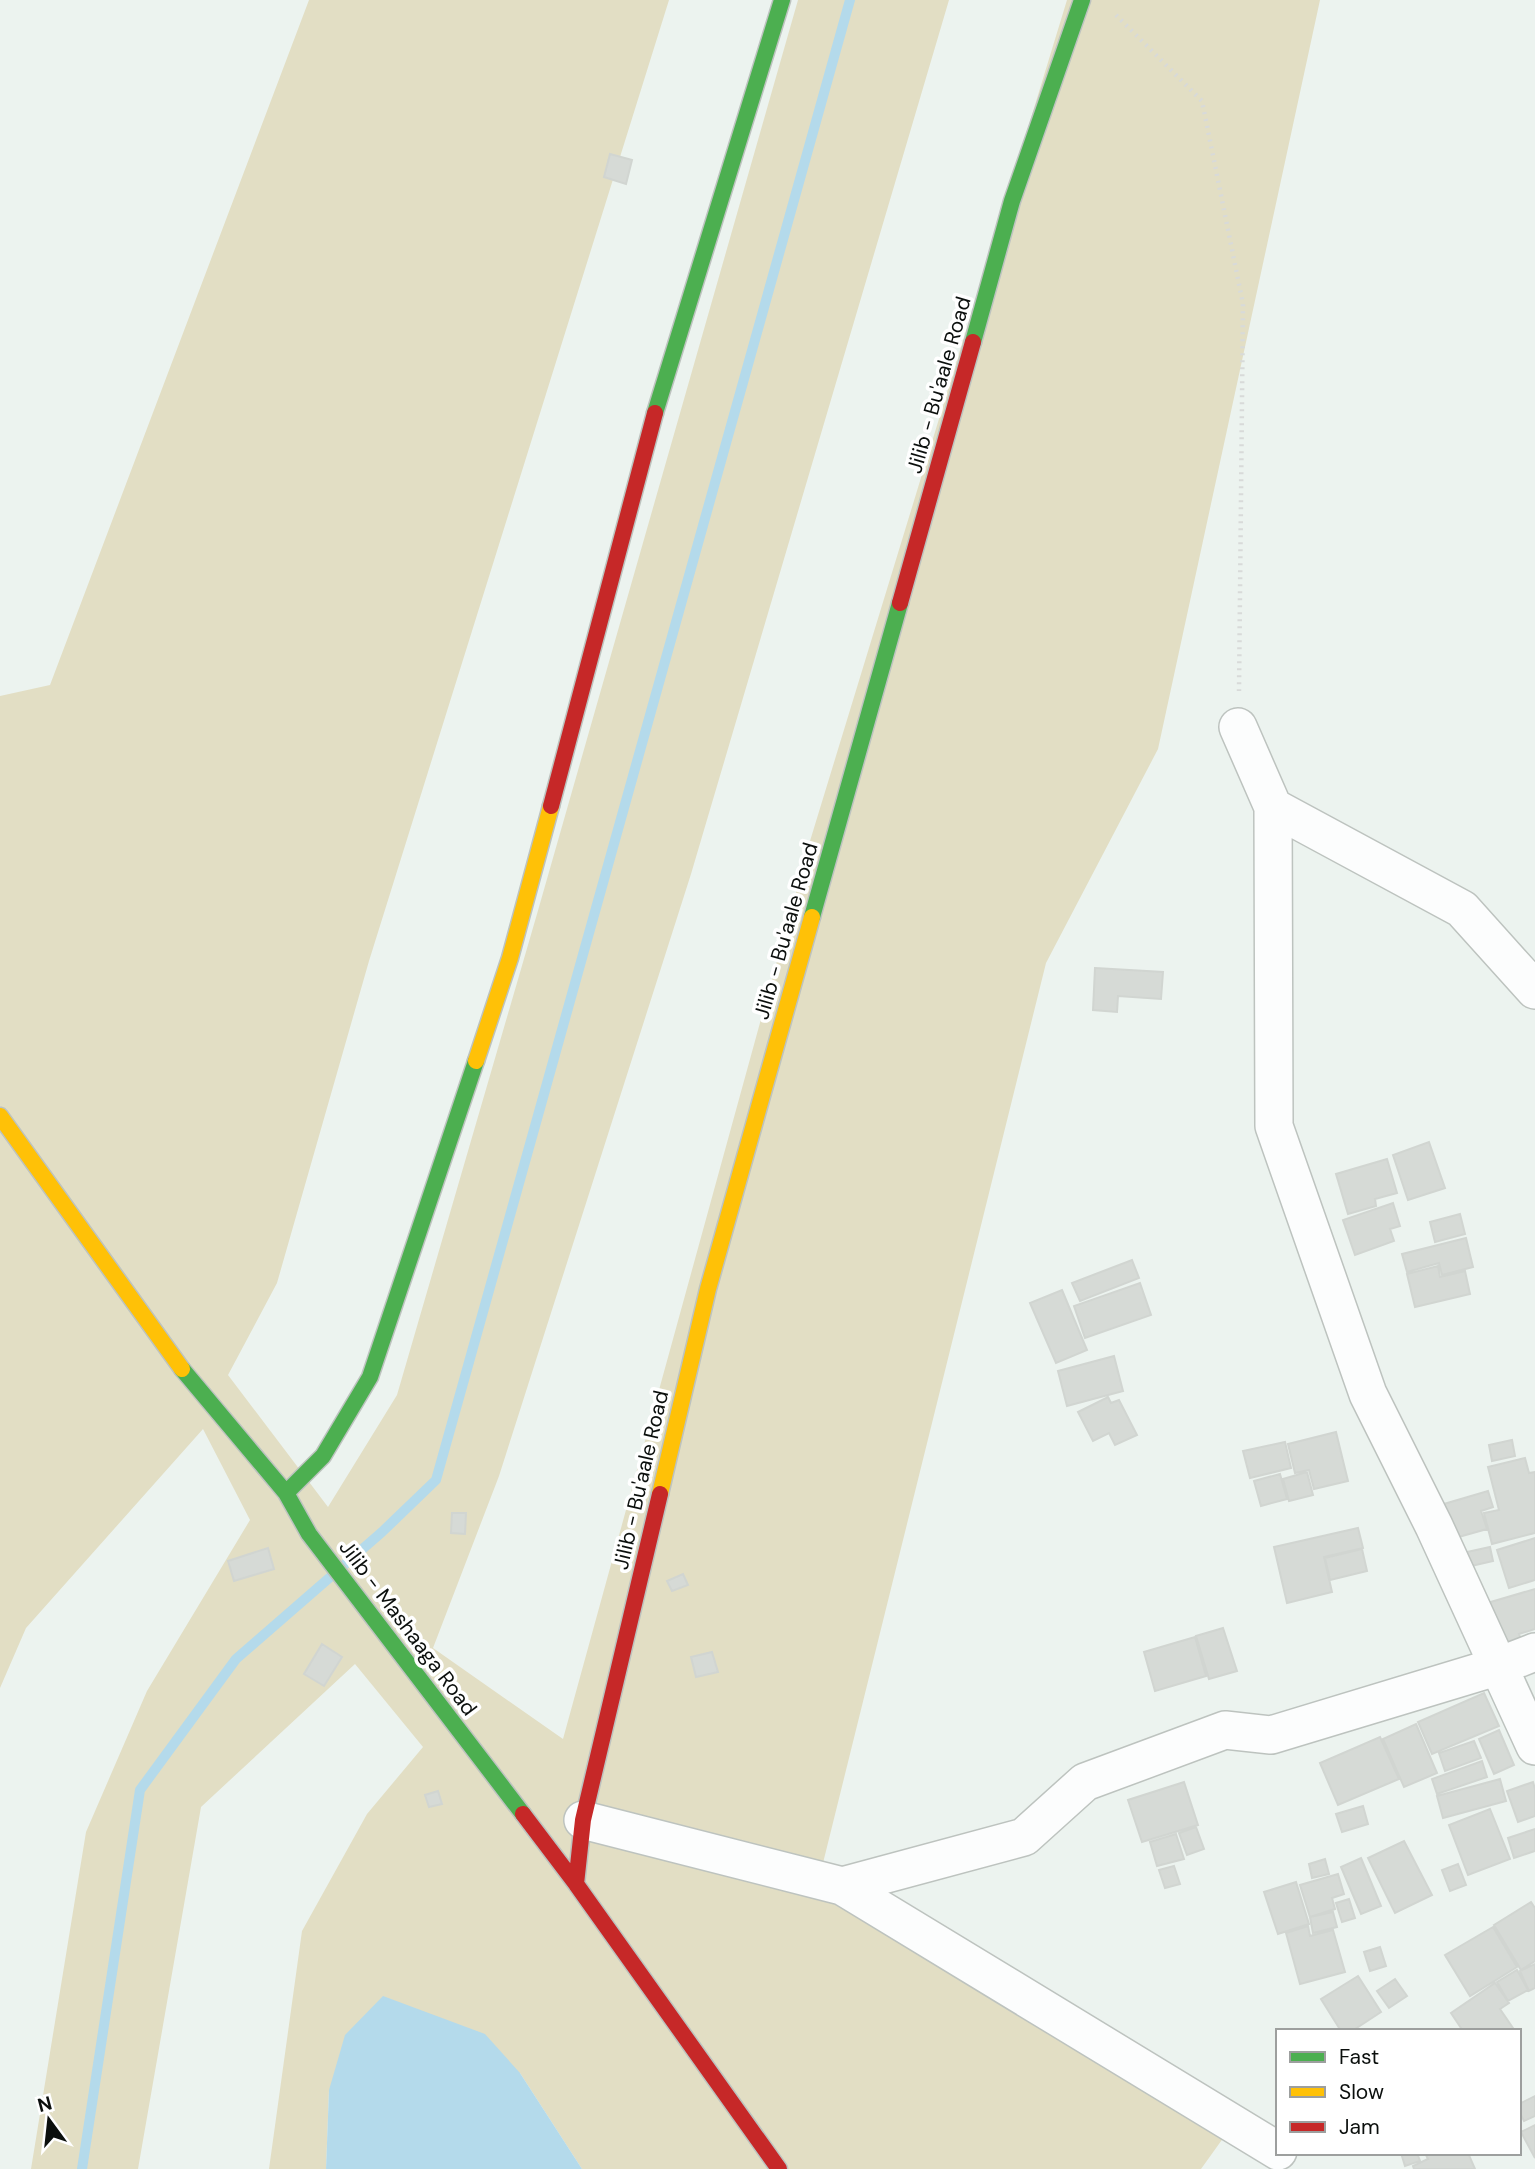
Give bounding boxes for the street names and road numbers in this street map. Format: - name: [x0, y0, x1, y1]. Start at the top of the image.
- street label: Jilib - Bu'aale Road: [900, 293, 978, 477]
- street label: Jilib - Bu'aale Road: [747, 839, 825, 1023]
- street label: Jilib - Bu'aale Road: [607, 1388, 675, 1572]
- street label: Jilib - Mashaaga Road: [333, 1534, 483, 1722]

